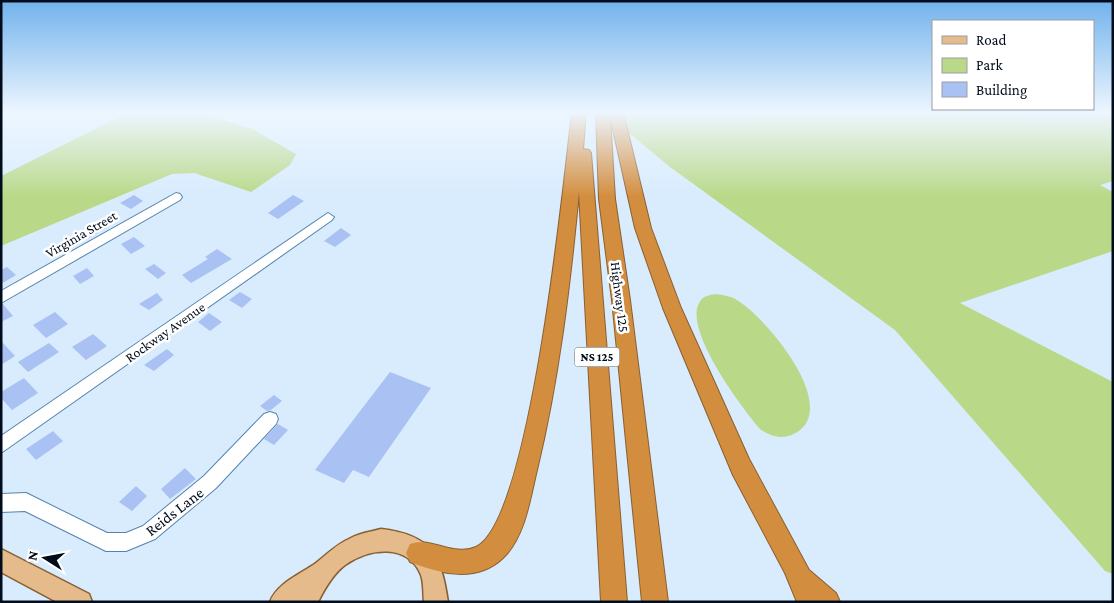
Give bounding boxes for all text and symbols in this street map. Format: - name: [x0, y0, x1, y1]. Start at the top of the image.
- legend: [932, 20, 1094, 110]
- text: Road: [976, 32, 1007, 48]
- text: Park: [976, 57, 1003, 73]
- text: Building: [976, 82, 1027, 99]
- street label: Virginia Street: [42, 207, 120, 261]
- street label: Highway 125: [608, 261, 632, 333]
- street label: Rockway Avenue: [122, 299, 208, 365]
- road number: NS 125: [574, 348, 620, 367]
- street label: Reids Lane: [142, 484, 207, 539]
- north arrow: [20, 533, 70, 583]
- text: N: [23, 549, 41, 562]

